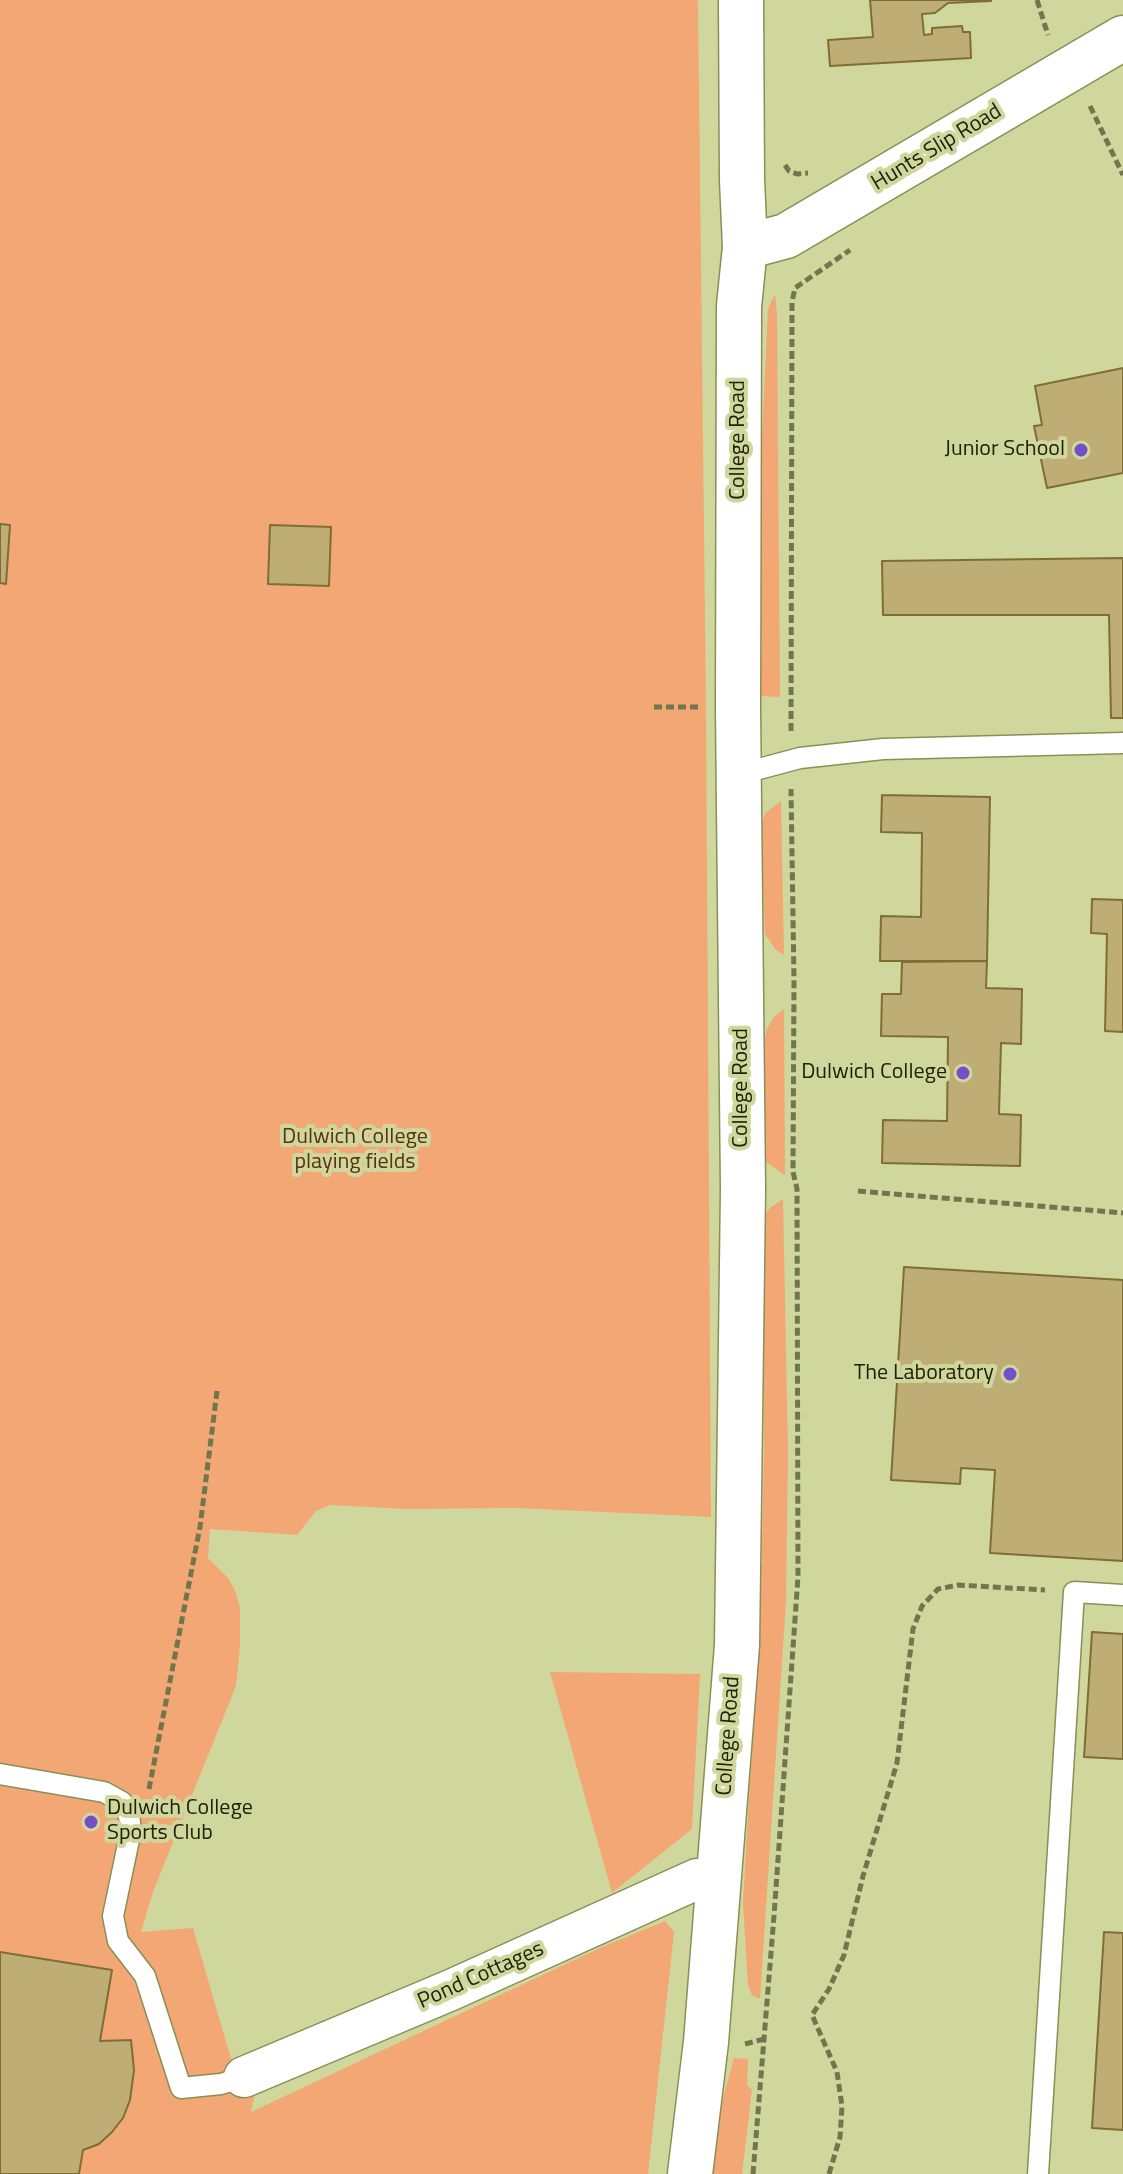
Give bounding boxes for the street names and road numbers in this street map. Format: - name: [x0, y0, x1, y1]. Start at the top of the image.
- street label: Hunts Slip Road: [867, 99, 1007, 197]
- street label: College Road: [726, 380, 752, 500]
- street label: College Road: [729, 1028, 755, 1148]
- street label: College Road: [712, 1675, 746, 1797]
- street label: Pond Cottages: [414, 1936, 548, 2016]

